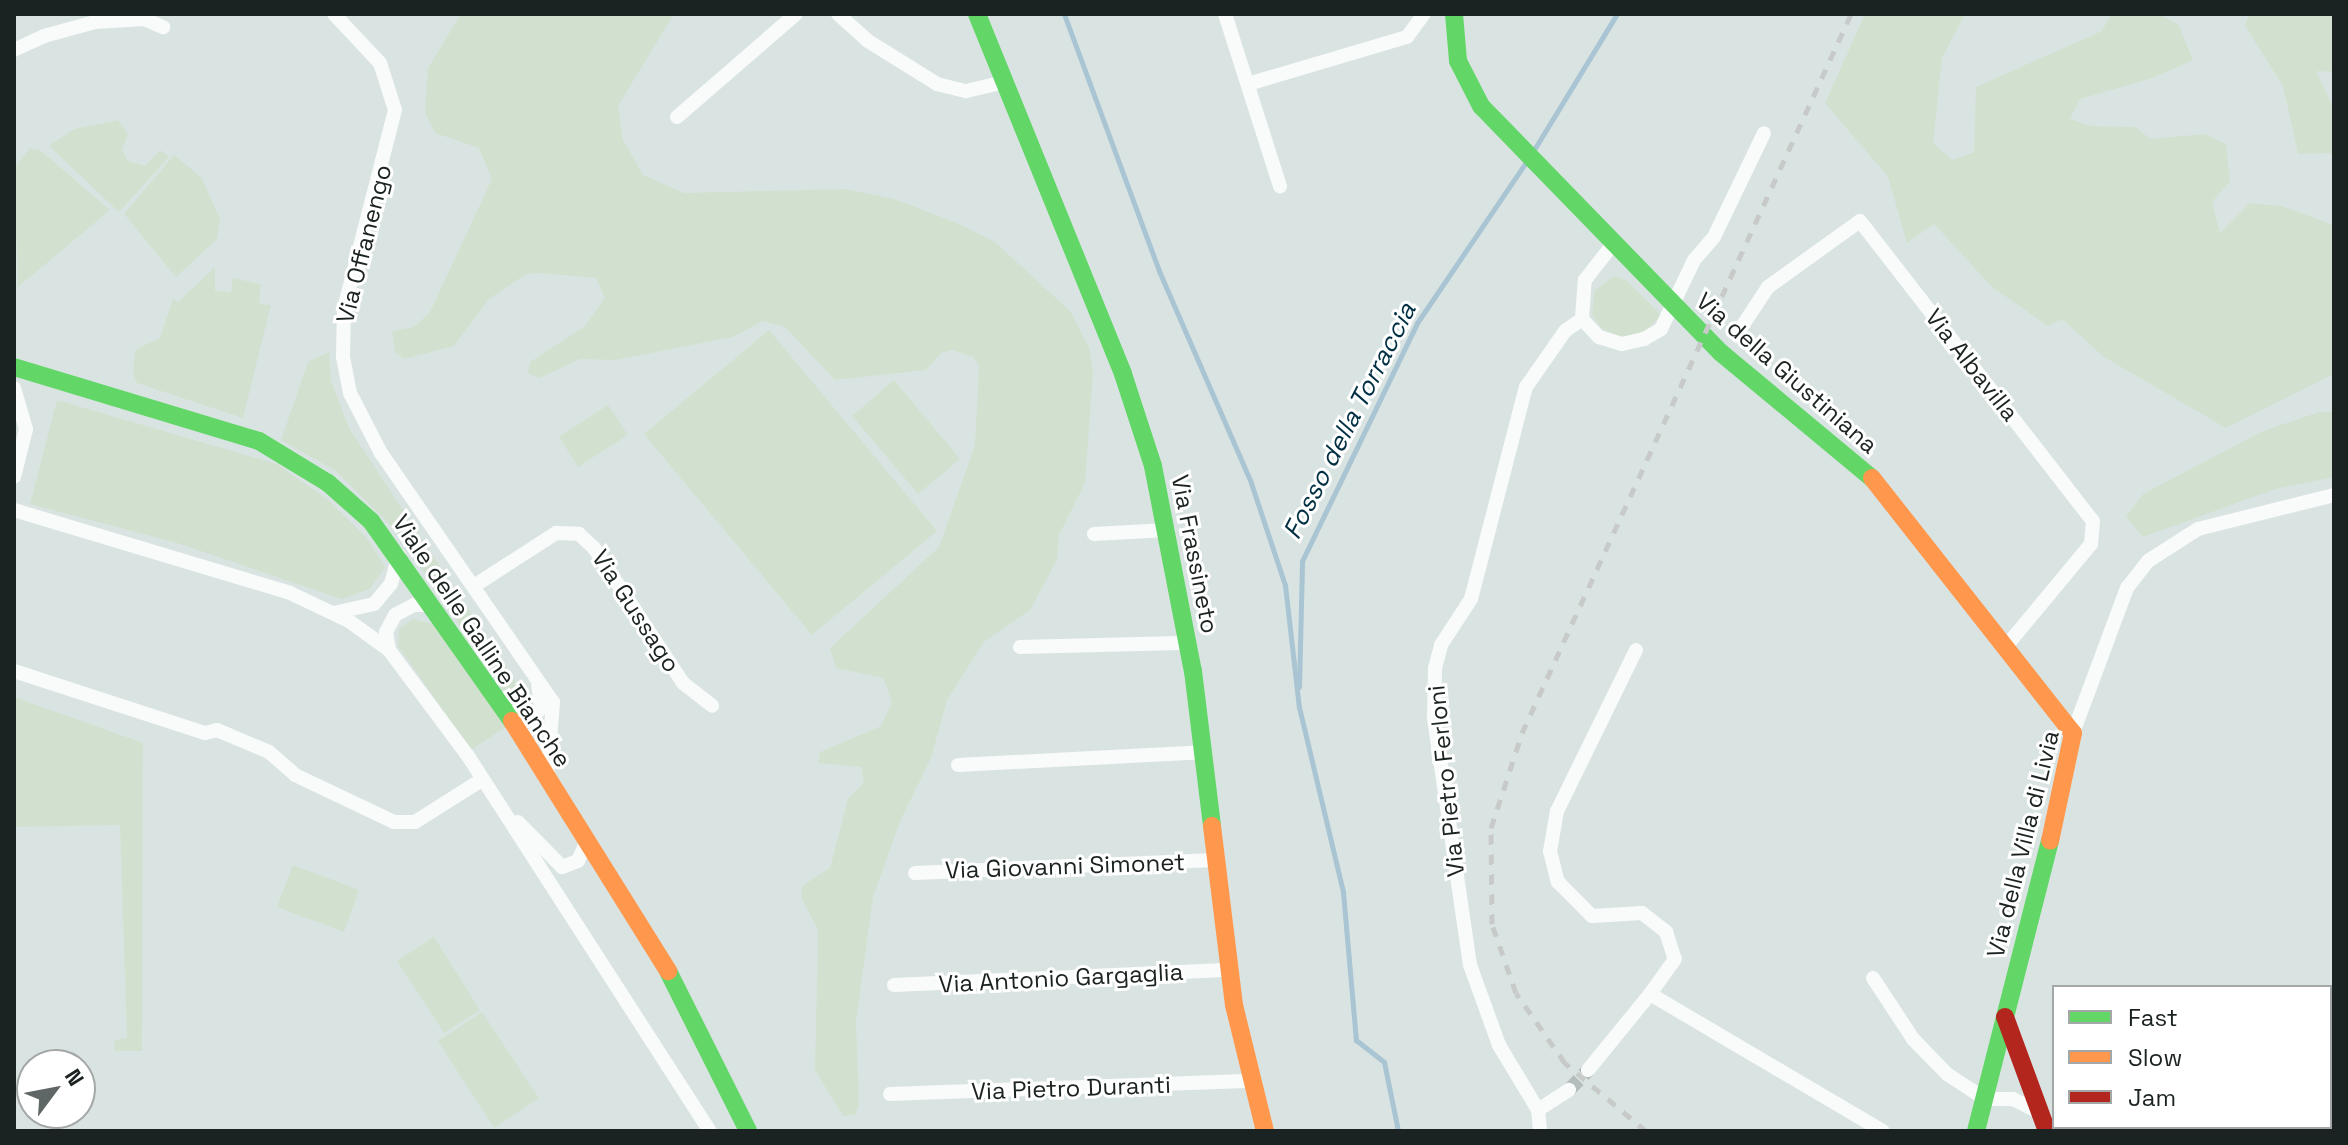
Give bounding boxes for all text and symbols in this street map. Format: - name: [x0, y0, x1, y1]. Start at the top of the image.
- street label: Via Offanengo: [330, 162, 398, 326]
- street label: Via della Giustiniana: [1690, 286, 1884, 460]
- water label: Fosso della Torraccia: [1277, 297, 1423, 545]
- street label: Via Albavilla: [1919, 303, 2025, 427]
- street label: Via Frassineto: [1165, 472, 1225, 636]
- street label: Viale delle Galline Bianche: [387, 509, 577, 773]
- street label: Via Gussago: [586, 544, 686, 678]
- street label: Via Pietro Ferloni: [1422, 684, 1470, 878]
- street label: Via della Villa di Livia: [1981, 727, 2065, 961]
- street label: Via Giovanni Simonet: [944, 847, 1186, 885]
- street label: Via Antonio Gargaglia: [938, 957, 1184, 999]
- legend: [2052, 985, 2332, 1129]
- text: Fast: [2128, 1002, 2178, 1033]
- text: Slow: [2128, 1042, 2182, 1073]
- north arrow: [16, 1049, 96, 1129]
- text: N: [59, 1064, 90, 1091]
- street label: Via Pietro Duranti: [971, 1070, 1171, 1106]
- text: Jam: [2128, 1082, 2176, 1113]

